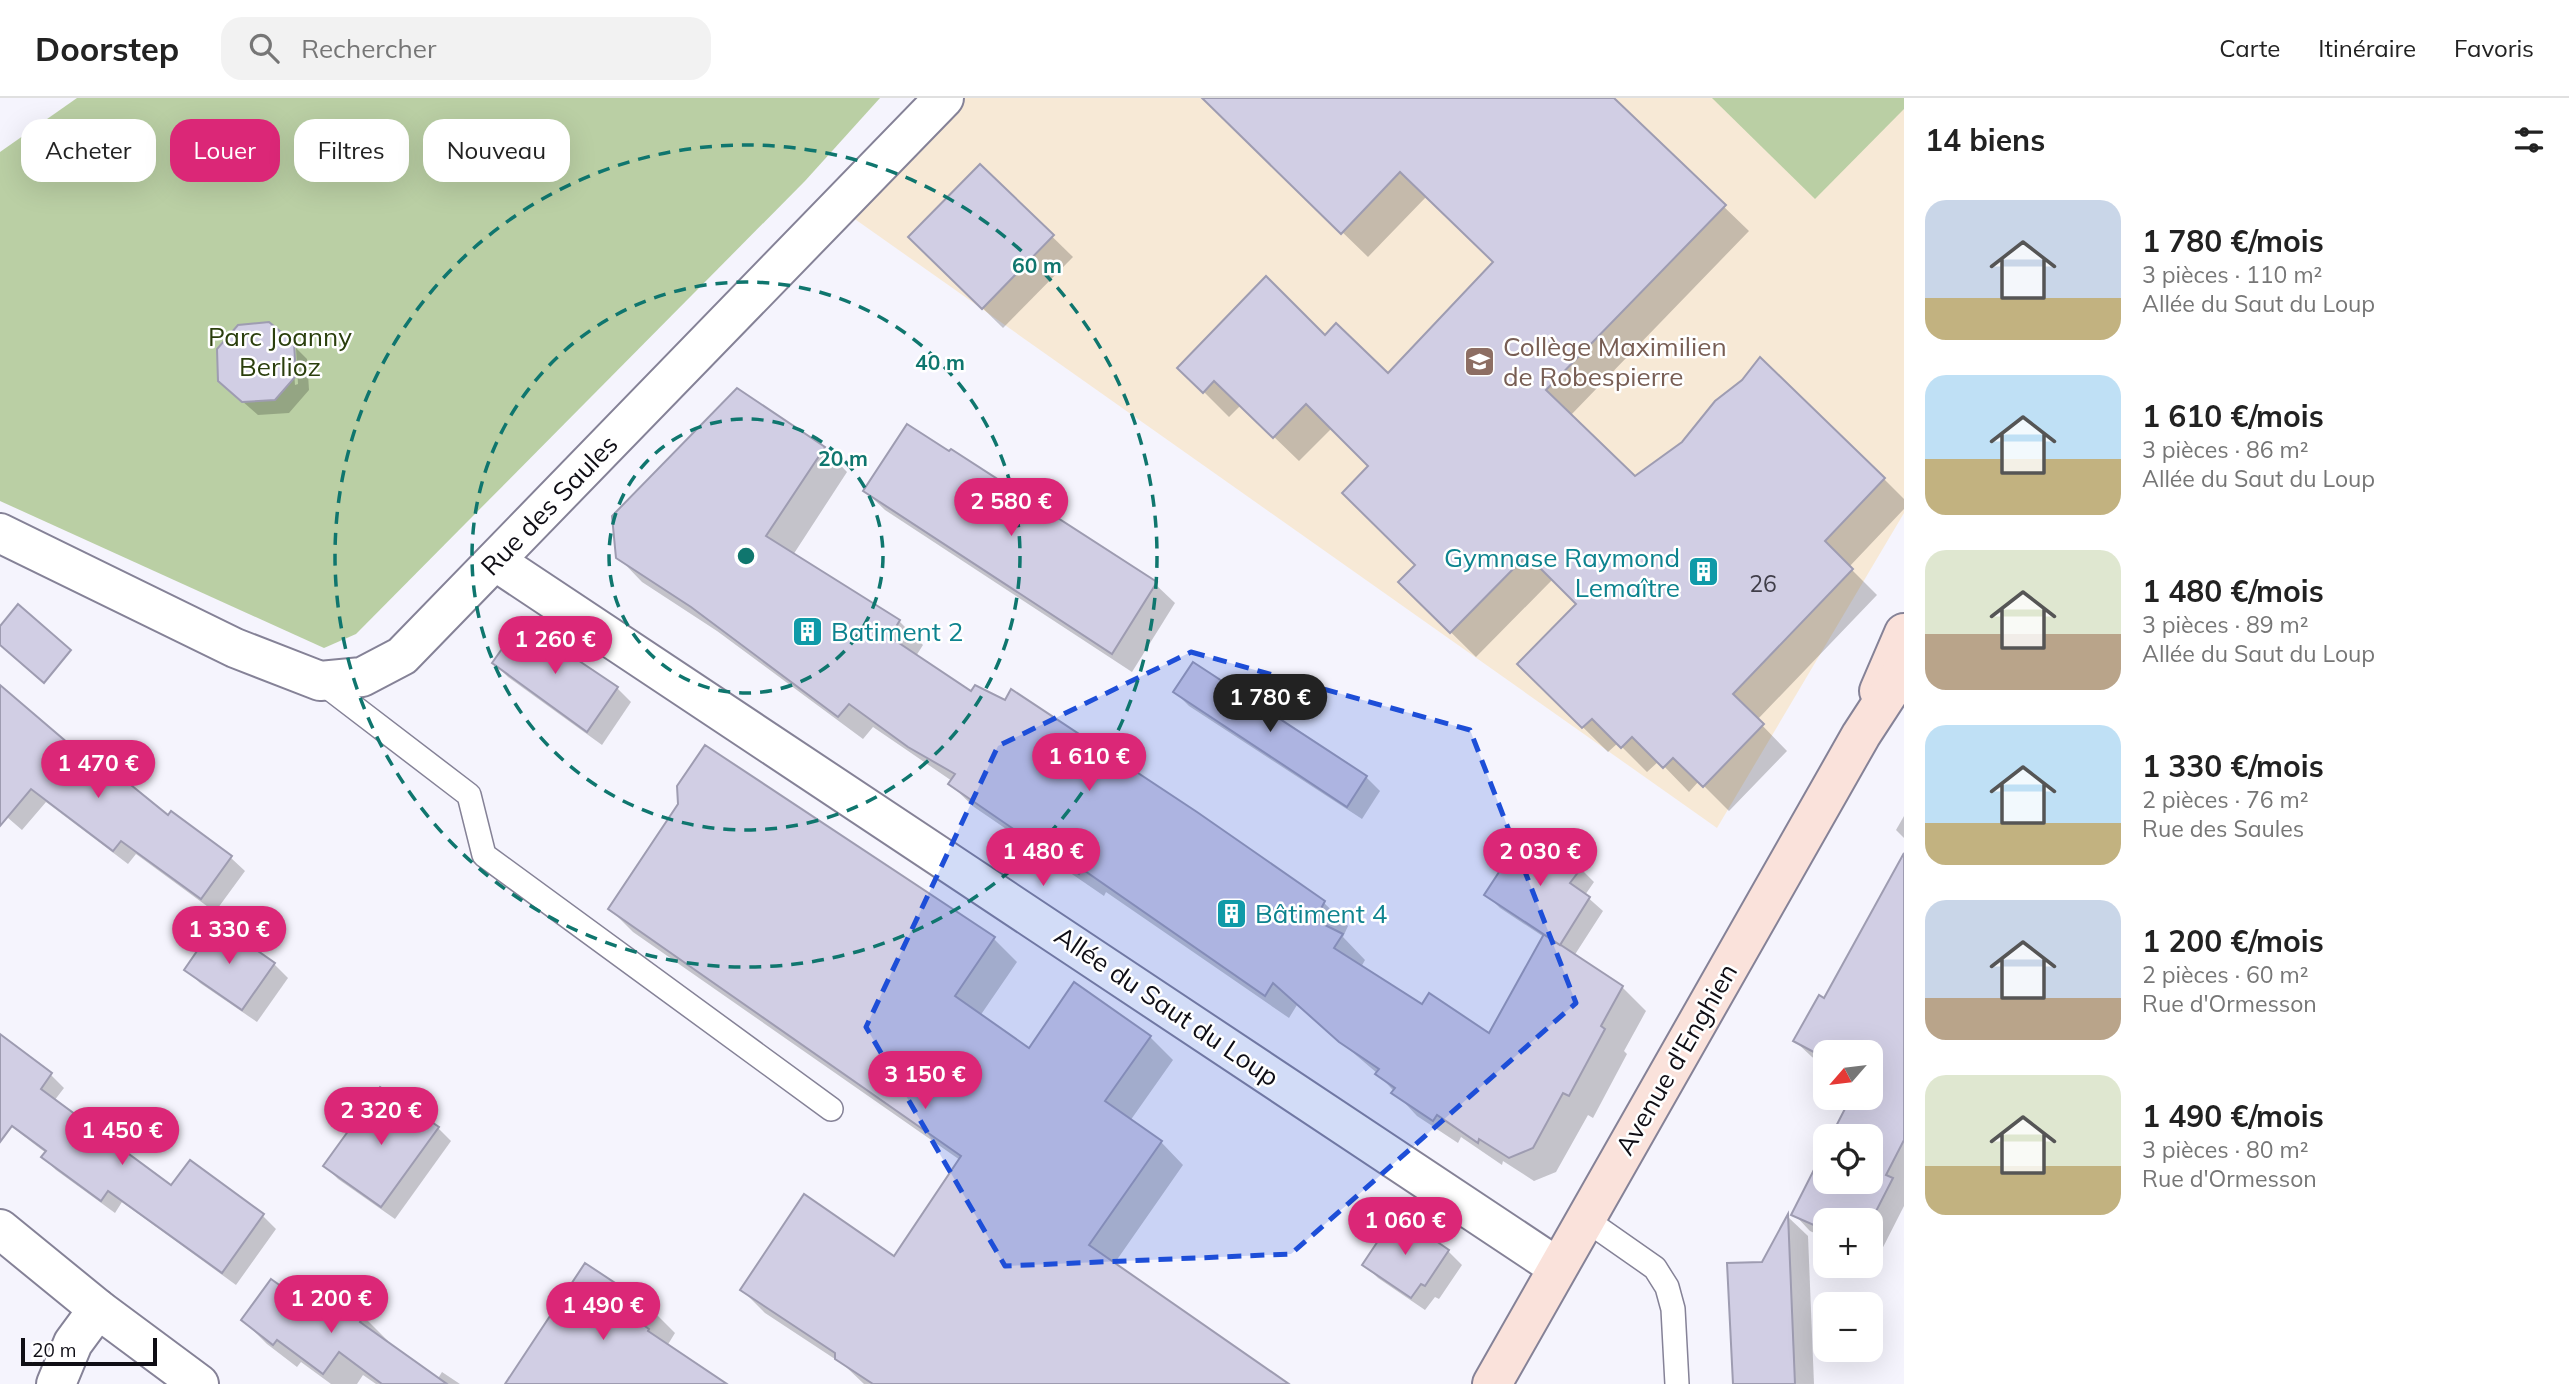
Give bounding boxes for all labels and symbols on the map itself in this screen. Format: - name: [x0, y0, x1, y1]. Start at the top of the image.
- text: 60 m: [1012, 252, 1062, 278]
- park label: Parc Joanny Berlioz: [208, 320, 352, 383]
- place label: Collège Maximilien de Robespierre: [1503, 330, 1727, 393]
- school or university icon: Collège Maximilien de Robespierre: [1463, 344, 1497, 378]
- text: 40 m: [915, 349, 965, 375]
- street label: Rue des Saules: [473, 428, 625, 582]
- text: 20 m: [818, 445, 868, 471]
- pin: 2 580 €: [946, 478, 1076, 538]
- place label: Gymnase Raymond Lemaître: [1444, 541, 1680, 604]
- centre of rings: [734, 544, 758, 568]
- building icon: Gymnase Raymond Lemaître: [1686, 555, 1720, 589]
- house number: 26: [1749, 569, 1777, 598]
- building icon: Batiment 2: [791, 614, 825, 648]
- place label: Batiment 2: [831, 615, 963, 648]
- pin: 1 260 €: [490, 616, 620, 676]
- pin: 1 780 €: [1205, 674, 1335, 734]
- pin: 1 610 €: [1024, 734, 1154, 793]
- pin: 1 470 €: [33, 740, 163, 800]
- pin: 1 480 €: [978, 828, 1108, 888]
- pin: 2 030 €: [1475, 828, 1605, 888]
- building icon: Bâtiment 4: [1215, 896, 1249, 930]
- place label: Bâtiment 4: [1255, 897, 1387, 930]
- pin: 1 330 €: [164, 906, 294, 966]
- street label: Allée du Saut du Loup: [1049, 919, 1285, 1093]
- street label: Avenue d'Enghien: [1608, 957, 1744, 1161]
- north arrow: [1813, 1040, 1883, 1110]
- pin: 3 150 €: [860, 1052, 990, 1111]
- pin: 2 320 €: [316, 1088, 446, 1147]
- pin: 1 450 €: [57, 1108, 187, 1167]
- pin: 1 060 €: [1340, 1198, 1470, 1257]
- pin: 1 200 €: [266, 1276, 396, 1335]
- pin: 1 490 €: [538, 1282, 668, 1342]
- scale bar: [21, 1335, 158, 1367]

